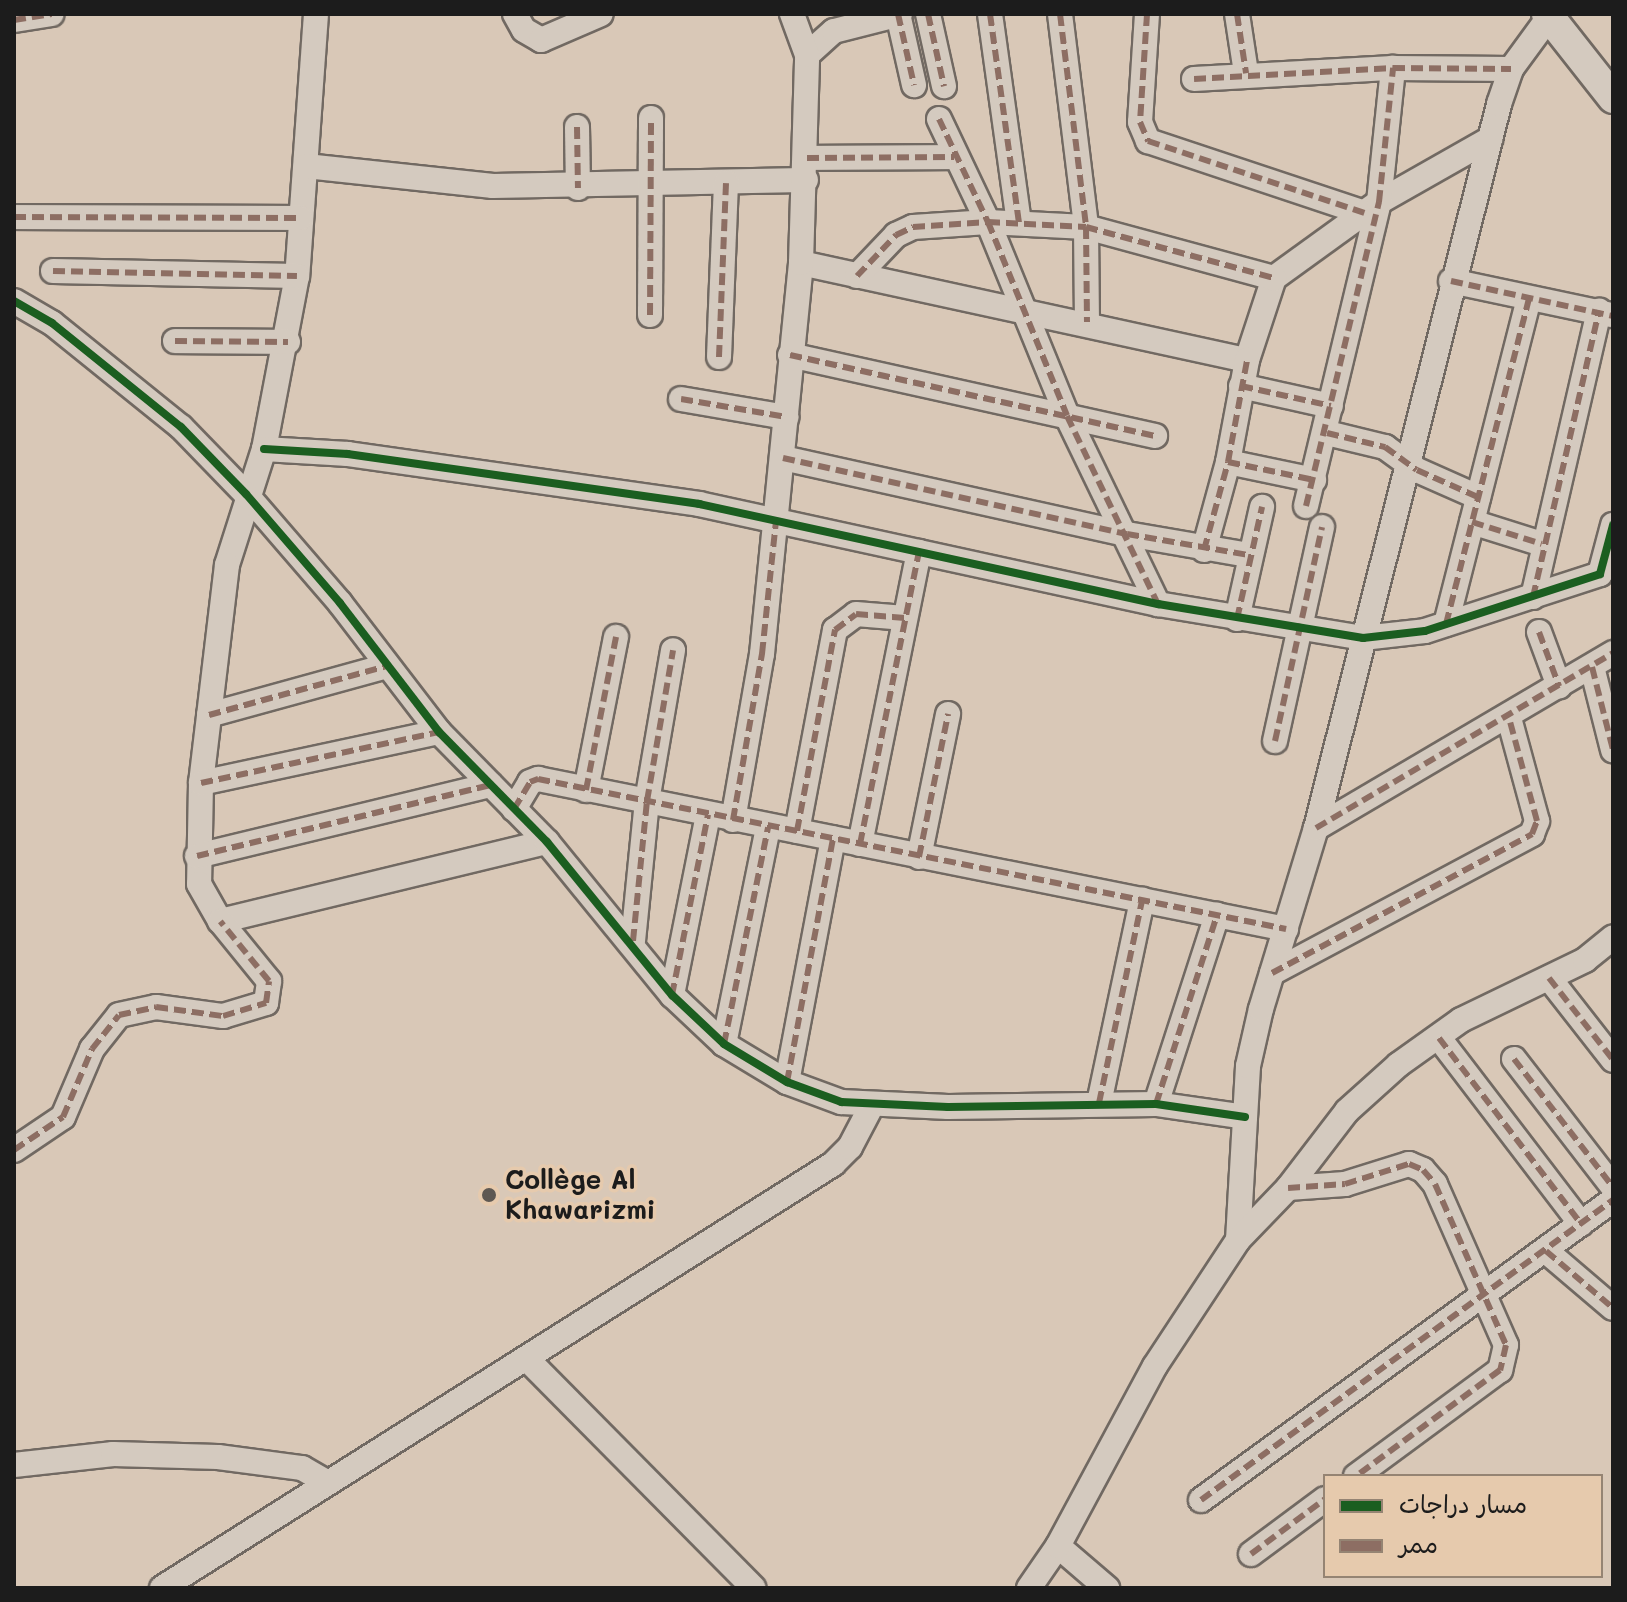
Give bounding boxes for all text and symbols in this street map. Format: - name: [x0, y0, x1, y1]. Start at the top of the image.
- place label: Collège Al Khawarizmi: [505, 1164, 656, 1226]
- marker: Collège Al Khawarizmi: [480, 1186, 498, 1204]
- legend: [1323, 1474, 1603, 1578]
- text: مسار دراجات: [1399, 1488, 1527, 1519]
- text: ممر: [1399, 1528, 1438, 1559]

